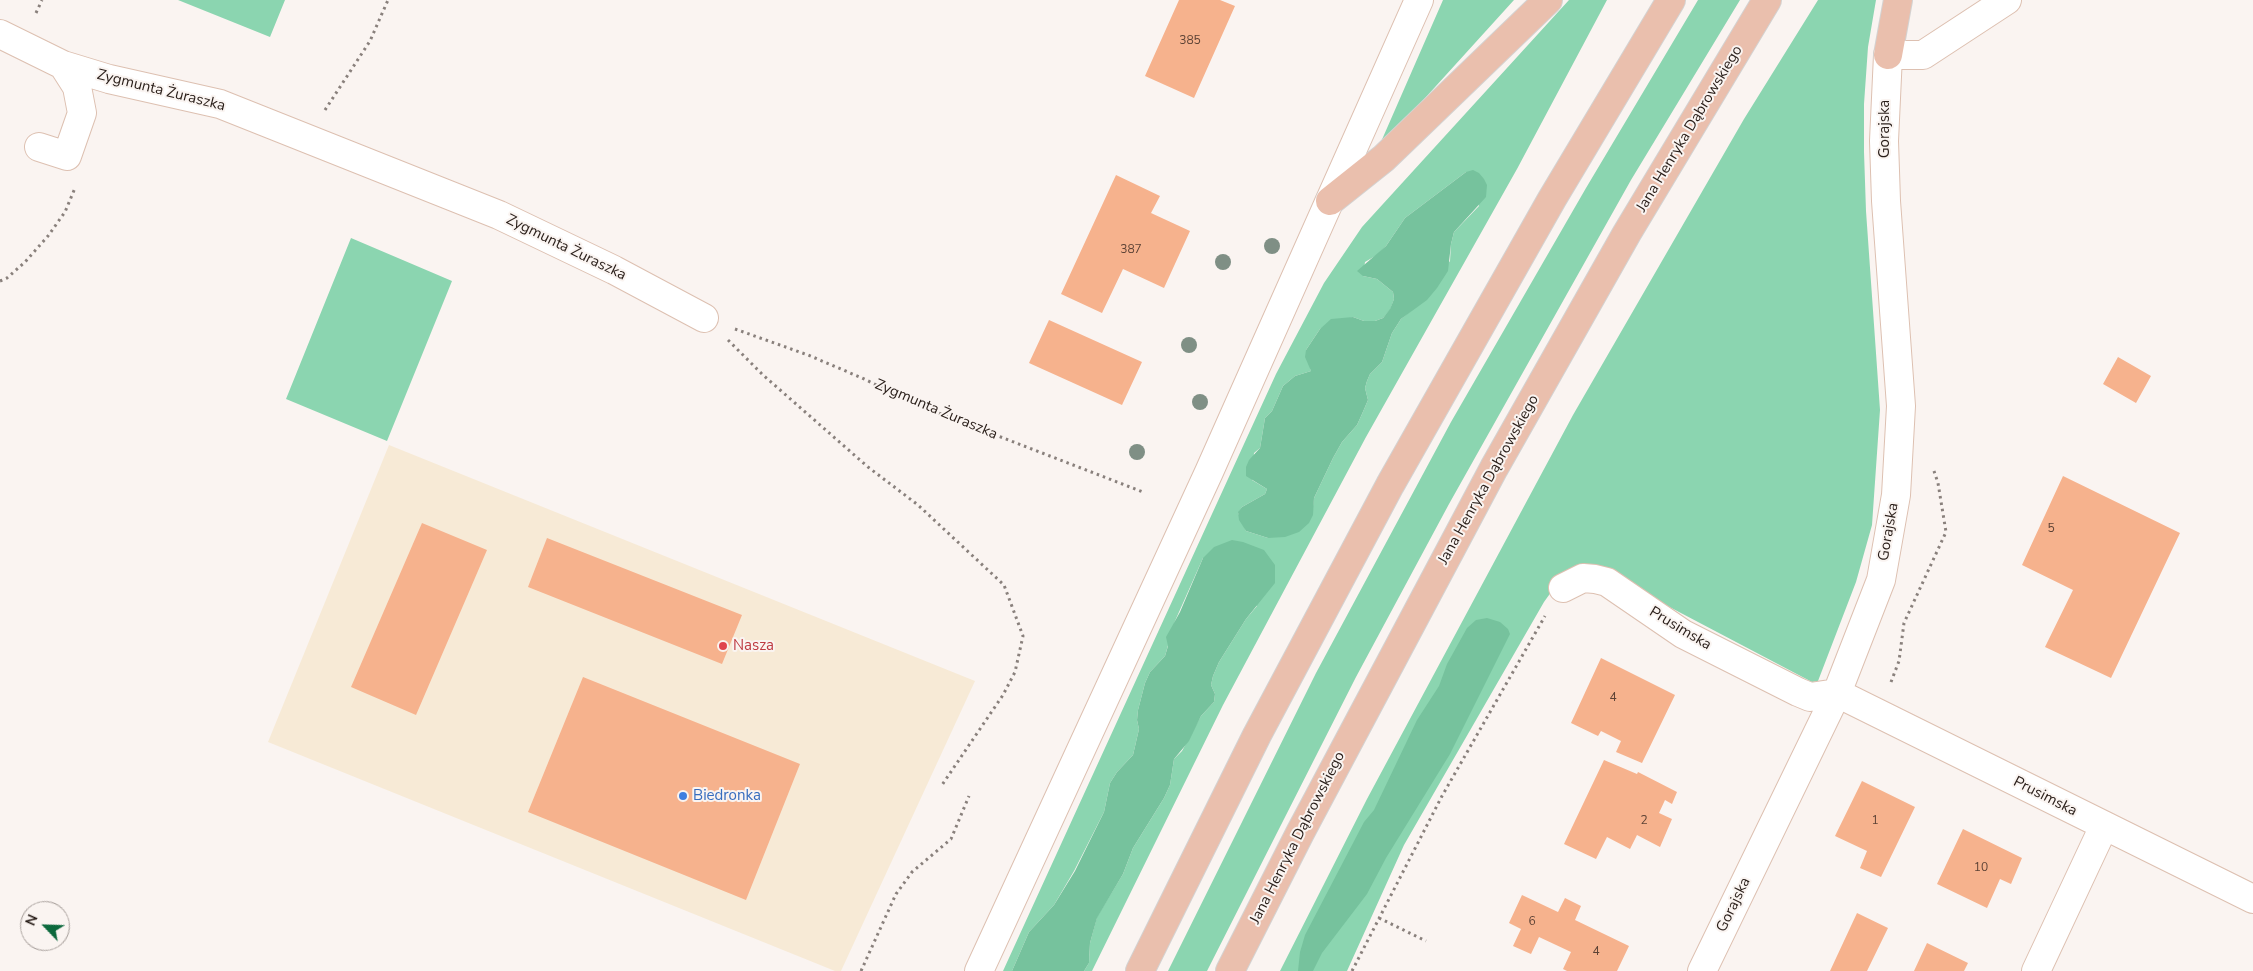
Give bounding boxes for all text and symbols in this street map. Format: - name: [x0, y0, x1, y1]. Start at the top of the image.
- house number: 385: [1179, 34, 1201, 48]
- street label: Jana Henryka Dąbrowskiego: [1633, 43, 1747, 215]
- street label: Zygmunta Żuraszka: [95, 66, 227, 116]
- street label: Gorajska: [1876, 100, 1894, 158]
- street label: Zygmunta Żuraszka: [503, 211, 629, 285]
- house number: 387: [1120, 243, 1142, 257]
- street label: Zygmunta Żuraszka: [872, 376, 1000, 444]
- street label: Jana Henryka Dąbrowskiego: [1435, 392, 1543, 568]
- street label: Gorajska: [1875, 502, 1903, 562]
- house number: 5: [2047, 522, 2055, 536]
- street label: Prusimska: [1646, 603, 1714, 655]
- place label: Nasza: [733, 637, 774, 655]
- marker: Nasza: [717, 640, 729, 652]
- house number: 4: [1609, 691, 1617, 705]
- street label: Jana Henryka Dąbrowskiego: [1247, 749, 1349, 927]
- street label: Prusimska: [2010, 773, 2080, 821]
- place label: Biedronka: [693, 787, 761, 805]
- marker: Biedronka: [677, 790, 689, 802]
- house number: 2: [1640, 814, 1648, 828]
- house number: 1: [1871, 814, 1879, 828]
- house number: 10: [1974, 861, 1988, 875]
- street label: Gorajska: [1713, 875, 1755, 935]
- north arrow: [20, 901, 70, 951]
- text: N: [21, 911, 43, 929]
- house number: 6: [1528, 915, 1536, 929]
- house number: 4: [1592, 945, 1600, 959]

